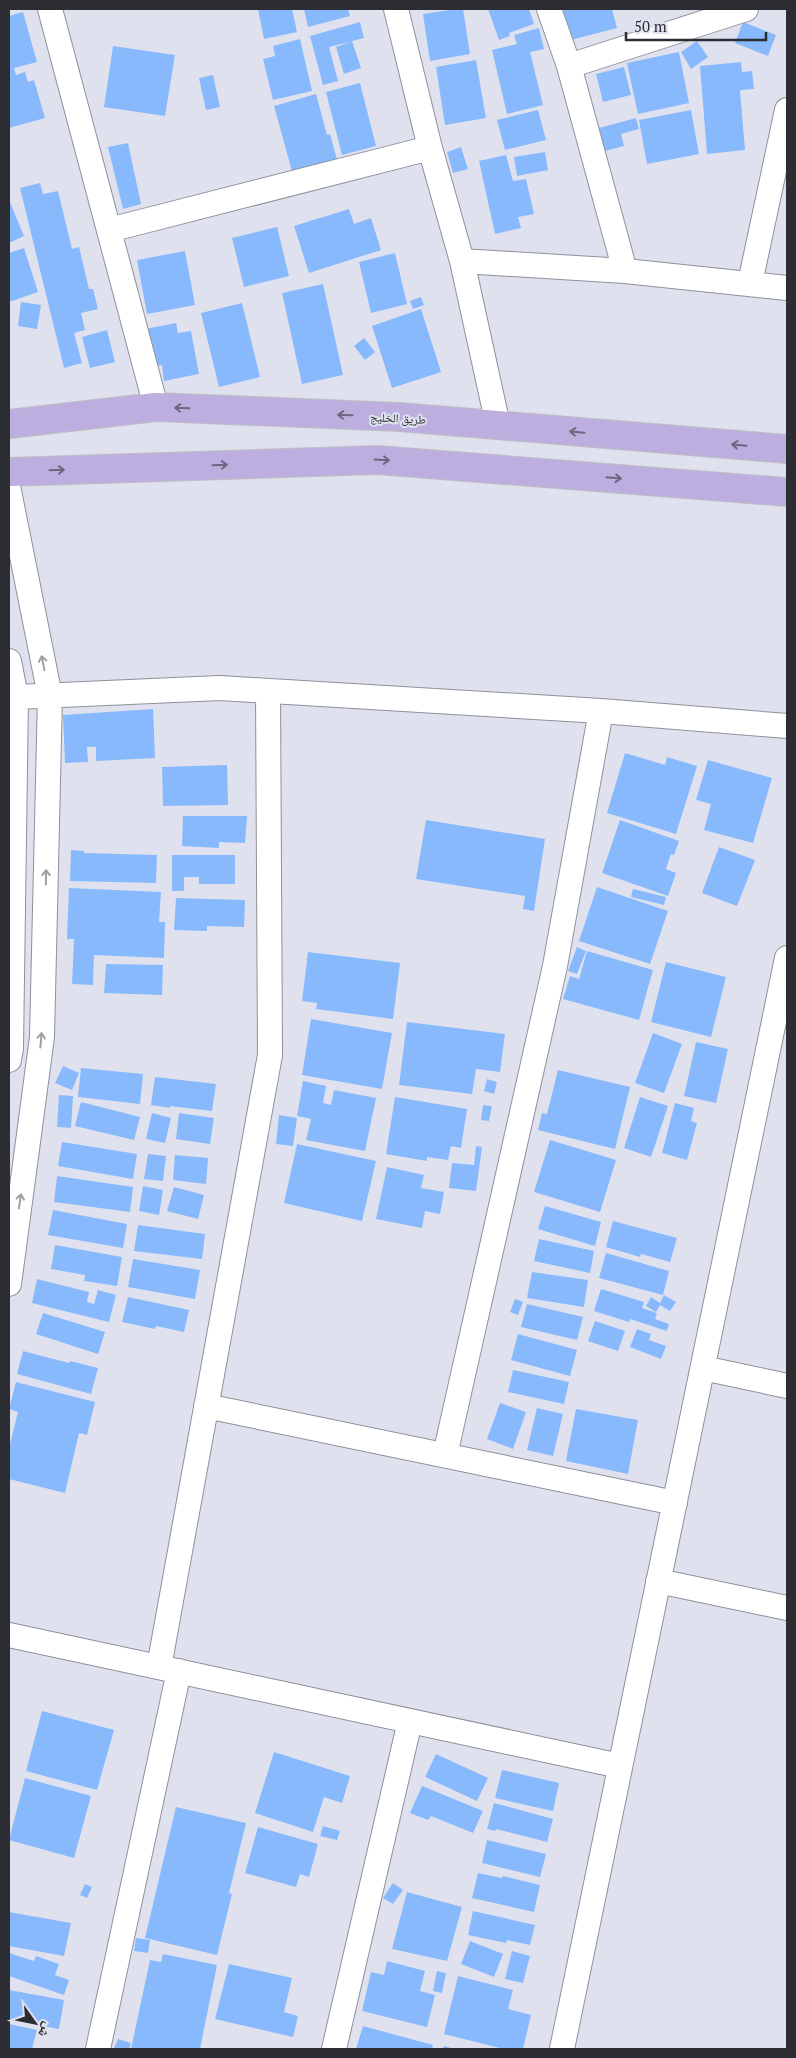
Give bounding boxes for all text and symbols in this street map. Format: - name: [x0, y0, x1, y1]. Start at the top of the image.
- scale bar: [626, 10, 766, 42]
- text: 50 m: [634, 16, 667, 36]
- one-way arrow: [175, 404, 191, 413]
- street label: طريق الخليج: [370, 409, 427, 427]
- one-way arrow: [337, 410, 354, 420]
- one-way arrow: [569, 427, 585, 436]
- one-way arrow: [731, 440, 747, 449]
- one-way arrow: [374, 456, 390, 465]
- one-way arrow: [212, 460, 228, 470]
- one-way arrow: [49, 466, 65, 475]
- one-way arrow: [606, 474, 622, 483]
- one-way arrow: [38, 655, 47, 671]
- one-way arrow: [41, 869, 50, 885]
- one-way arrow: [36, 1032, 46, 1048]
- one-way arrow: [15, 1193, 25, 1209]
- north arrow: [10, 1998, 60, 2048]
- text: ش: [34, 2019, 58, 2042]

